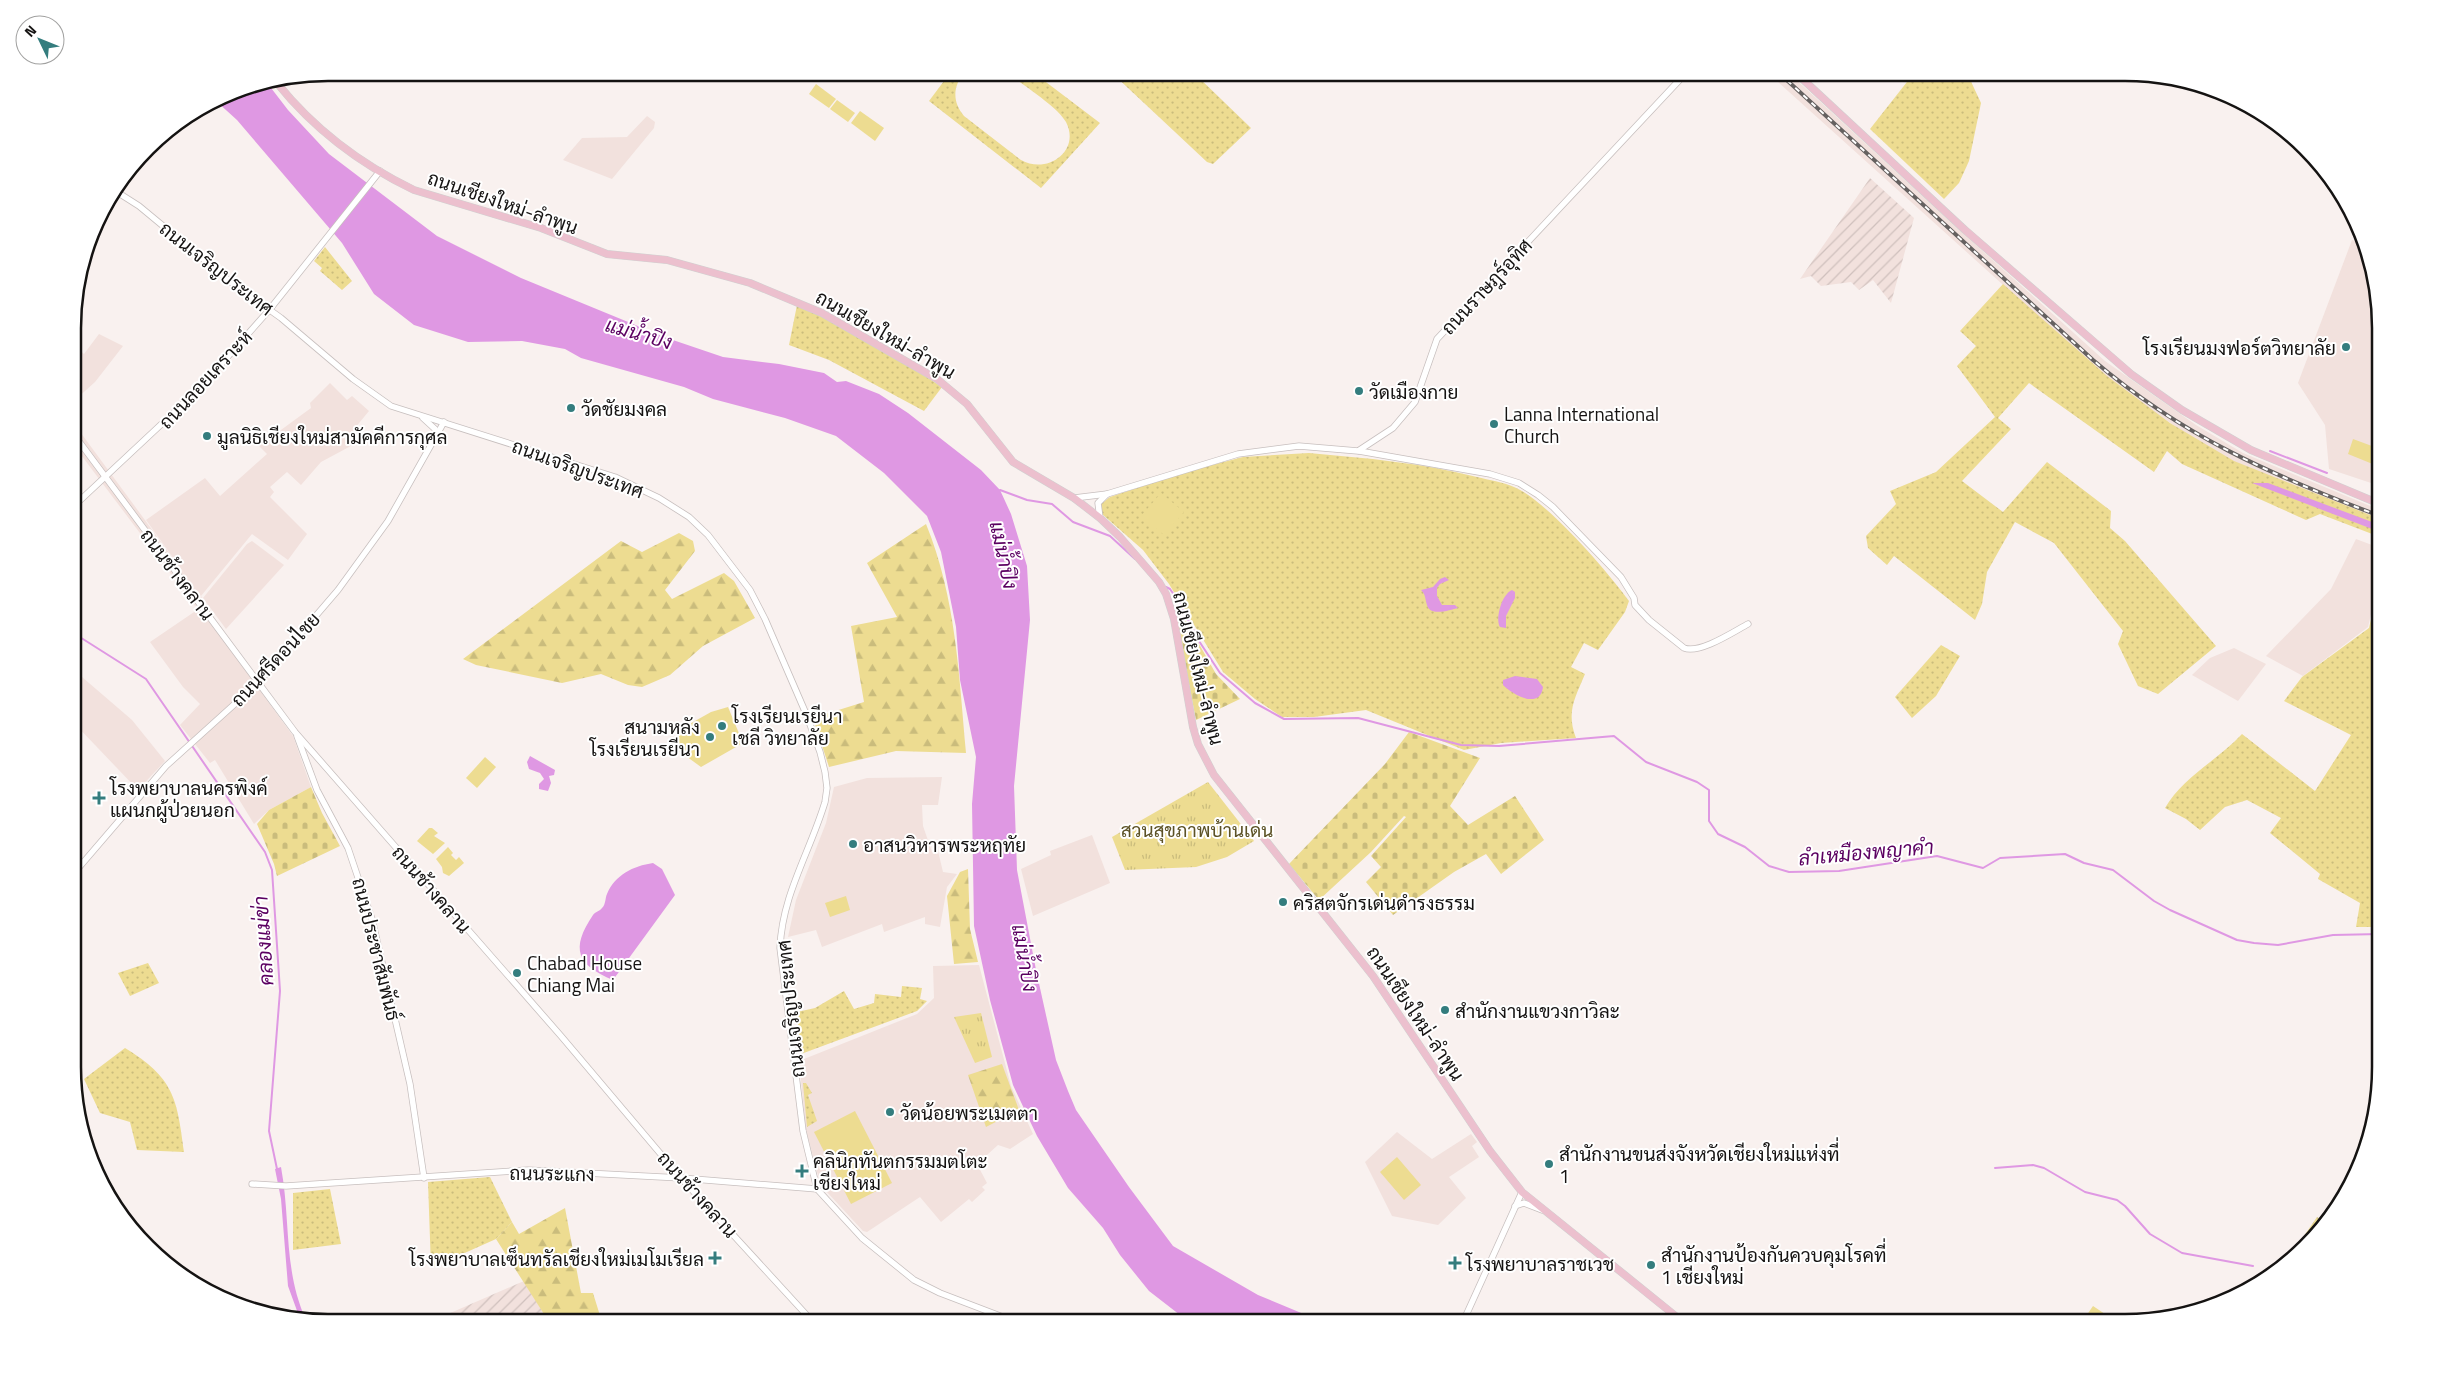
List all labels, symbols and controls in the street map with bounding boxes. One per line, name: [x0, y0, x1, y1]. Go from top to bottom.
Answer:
north arrow: [15, 15, 65, 65]
text: N: [19, 20, 41, 42]
street label: ถนนเชียงใหม่-ลำพูน: [424, 163, 582, 241]
street label: ถนนเจริญประเทศ: [154, 214, 280, 322]
street label: ถนนราษฎร์อุทิศ: [1434, 231, 1538, 341]
street label: ถนนเชียงใหม่-ลำพูน: [811, 282, 961, 386]
water label: แม่น้ำปิง: [602, 307, 677, 357]
street label: ถนนลอยเคราะห์: [151, 323, 259, 435]
place label: โรงเรียนมงฟอร์ตวิทยาลัย: [2142, 333, 2336, 362]
marker: โรงเรียนมงฟอร์ตวิทยาลัย: [2340, 341, 2352, 353]
place label: วัดเมืองกาย: [1369, 377, 1458, 406]
marker: วัดเมืองกาย: [1353, 385, 1365, 397]
place label: วัดชัยมงคล: [581, 394, 667, 423]
place label: Lanna International Church: [1504, 399, 1659, 450]
marker: วัดชัยมงคล: [565, 402, 577, 414]
marker: Lanna International Church: [1488, 418, 1500, 430]
place label: มูลนิธิเชียงใหม่สามัคคีการกุศล: [217, 422, 448, 451]
marker: มูลนิธิเชียงใหม่สามัคคีการกุศล: [201, 430, 213, 442]
street label: ถนนเจริญประเทศ: [508, 431, 648, 505]
water label: แม่น้ำปิง: [982, 518, 1028, 592]
street label: ถนนช้างคลาน: [134, 522, 222, 626]
street label: ถนนเชียงใหม่-ลำพูน: [1166, 588, 1232, 748]
street label: ถนนศรีดอนไชย: [223, 605, 327, 713]
place label: โรงเรียนเรยีนา เชลี วิทยาลัย: [731, 701, 842, 752]
place label: สนามหลัง โรงเรียนเรยีนา: [589, 712, 700, 763]
marker: โรงเรียนเรยีนา เชลี วิทยาลัย: [716, 720, 728, 732]
marker: สนามหลัง โรงเรียนเรยีนา: [704, 731, 716, 743]
place label: โรงพยาบาลนครพิงค์ แผนกผู้ป่วยนอก: [109, 773, 268, 824]
marker: โรงพยาบาลนครพิงค์ แผนกผู้ป่วยนอก: [92, 791, 106, 805]
park label: สวนสุขภาพบ้านเด่น: [1121, 815, 1273, 844]
place label: อาสนวิหารพระหฤทัย: [863, 830, 1026, 859]
water label: ลำเหมืองพญาคำ: [1797, 831, 1935, 873]
marker: อาสนวิหารพระหฤทัย: [847, 838, 859, 850]
street label: ถนนช้างคลาน: [385, 839, 479, 939]
street label: ถนนประชาสัมพันธ์: [345, 874, 409, 1024]
place label: คริสตจักรเด่นดำรงธรรม: [1293, 888, 1475, 917]
water label: คลองแม่ข่า: [244, 895, 282, 987]
marker: คริสตจักรเด่นดำรงธรรม: [1277, 896, 1289, 908]
water label: แม่น้ำปิง: [1004, 921, 1048, 994]
street label: ถนนเจริญประเทศ: [768, 939, 812, 1079]
street label: ถนนเชียงใหม่-ลำพูน: [1360, 940, 1472, 1086]
place label: Chabad House Chiang Mai: [527, 948, 642, 999]
marker: Chabad House Chiang Mai: [511, 967, 523, 979]
place label: สำนักงานแขวงกาวิละ: [1455, 996, 1620, 1025]
marker: สำนักงานแขวงกาวิละ: [1439, 1004, 1451, 1016]
place label: วัดน้อยพระเมตตา: [900, 1098, 1038, 1127]
marker: วัดน้อยพระเมตตา: [884, 1106, 896, 1118]
place label: สำนักงานขนส่งจังหวัดเชียงใหม่แห่งที่ 1: [1559, 1137, 1840, 1190]
street label: ถนนช้างคลาน: [651, 1144, 745, 1244]
place label: คลินิกทันตกรรมมตโตะ เชียงใหม่: [813, 1146, 988, 1197]
street label: ถนนระแกง: [509, 1158, 595, 1188]
marker: สำนักงานขนส่งจังหวัดเชียงใหม่แห่งที่ 1: [1543, 1158, 1555, 1170]
marker: คลินิกทันตกรรมมตโตะ เชียงใหม่: [795, 1164, 809, 1178]
place label: สำนักงานป้องกันควบคุมโรคที่ 1 เชียงใหม่: [1661, 1238, 1886, 1291]
place label: โรงพยาบาลเซ็นทรัลเชียงใหม่เมโมเรียล: [408, 1244, 704, 1273]
place label: โรงพยาบาลราชเวช: [1465, 1249, 1614, 1278]
marker: โรงพยาบาลเซ็นทรัลเชียงใหม่เมโมเรียล: [708, 1251, 722, 1265]
marker: โรงพยาบาลราชเวช: [1448, 1256, 1462, 1270]
marker: สำนักงานป้องกันควบคุมโรคที่ 1 เชียงใหม่: [1645, 1259, 1657, 1271]

